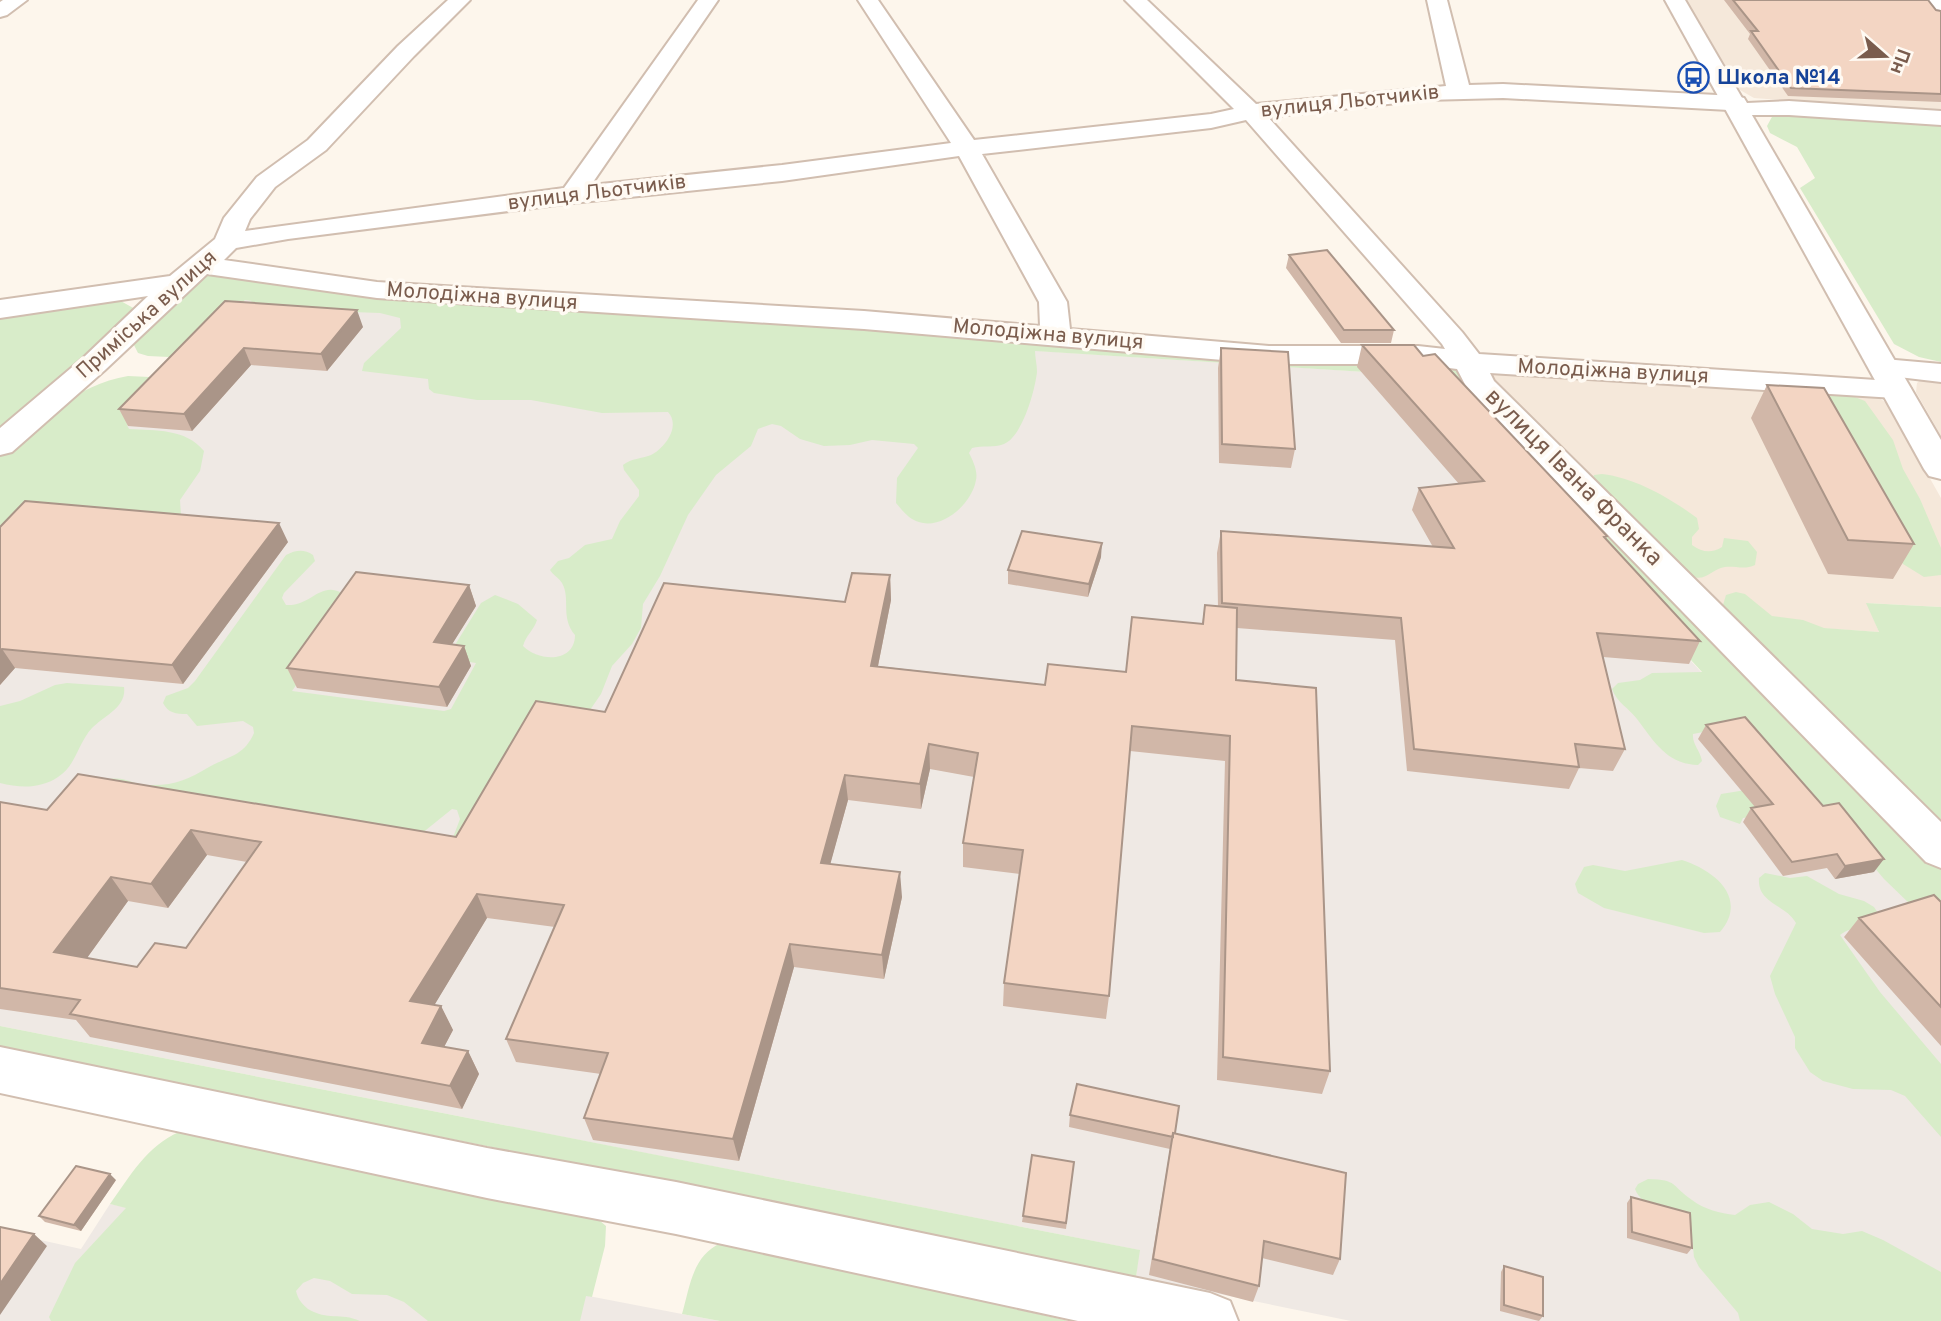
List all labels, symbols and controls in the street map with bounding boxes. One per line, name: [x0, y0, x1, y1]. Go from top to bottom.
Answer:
north arrow: [1850, 21, 1920, 91]
text: Пн: [1883, 45, 1915, 77]
bus stop icon: Школа №14: [1677, 61, 1711, 95]
place label: Школа №14: [1717, 65, 1841, 92]
street label: вулиця Льотчиків: [1259, 79, 1441, 125]
street label: вулиця Льотчиків: [506, 169, 688, 217]
street label: Приміська вулиця: [71, 245, 223, 385]
street label: Молодіжна вулиця: [386, 277, 578, 317]
street label: Молодіжна вулиця: [951, 313, 1145, 357]
street label: Молодіжна вулиця: [1517, 354, 1709, 390]
street label: вулиця Івана Франка: [1478, 383, 1668, 573]

